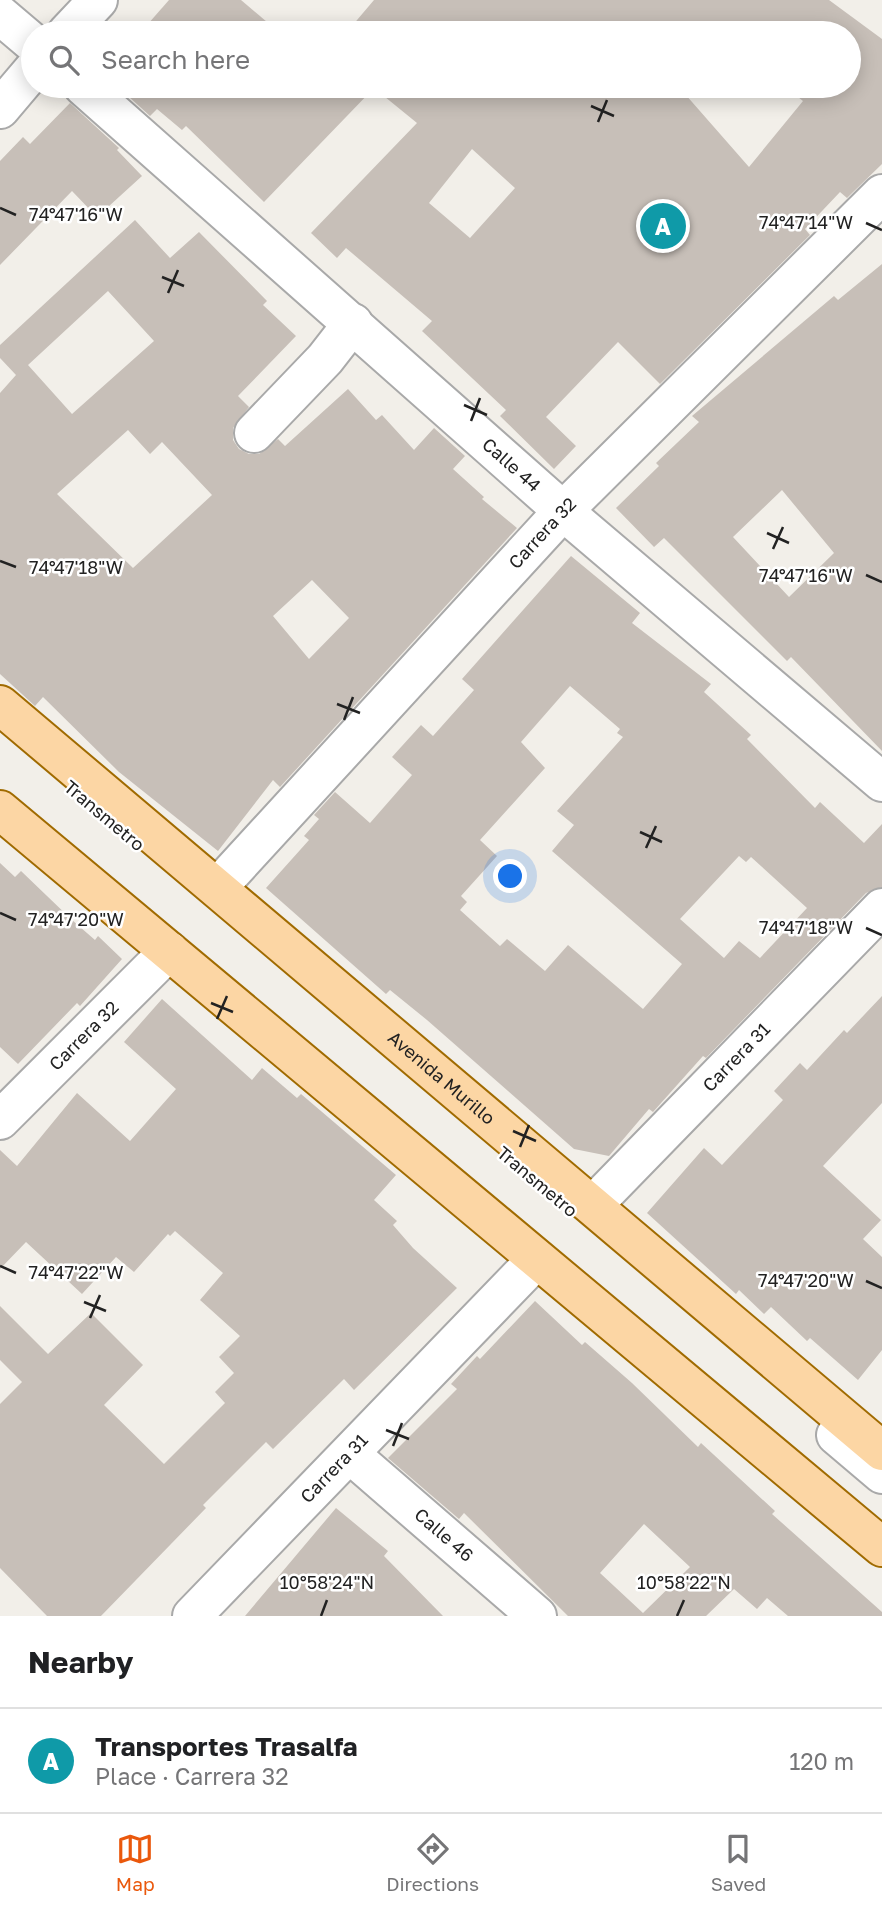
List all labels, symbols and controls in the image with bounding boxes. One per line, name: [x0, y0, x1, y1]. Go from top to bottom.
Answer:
search box: [21, 21, 861, 98]
icon: search: [45, 41, 83, 79]
text: Search here: [101, 44, 250, 75]
pin: A: [640, 200, 686, 252]
text: 74°47'16"W: [29, 203, 123, 225]
text: 74°47'14"W: [759, 211, 853, 233]
street label: Calle 44: [478, 433, 546, 496]
street label: Carrera 32: [504, 492, 580, 573]
text: 74°47'18"W: [29, 556, 123, 578]
text: 74°47'16"W: [759, 564, 853, 586]
street label: Transmetro: [60, 775, 149, 855]
your location: [493, 859, 527, 893]
text: 74°47'20"W: [28, 908, 124, 930]
text: 74°47'18"W: [759, 916, 853, 938]
street label: Carrera 32: [44, 996, 123, 1074]
street label: Carrera 31: [698, 1017, 775, 1096]
street label: Avenida Murillo: [384, 1026, 500, 1129]
street label: Transmetro: [493, 1141, 582, 1221]
text: 74°47'22"W: [28, 1261, 124, 1283]
text: 74°47'20"W: [758, 1269, 854, 1291]
street label: Carrera 31: [295, 1429, 372, 1507]
street label: Calle 46: [410, 1503, 478, 1566]
text: 10°58'24"N: [280, 1571, 374, 1593]
text: 10°58'22"N: [637, 1571, 731, 1593]
text: Nearby: [28, 1644, 133, 1680]
text: Transportes Trasalfa: [95, 1731, 358, 1762]
text: A: [43, 1747, 59, 1775]
text: 120 m: [789, 1747, 854, 1775]
text: Place · Carrera 32: [95, 1762, 289, 1790]
tab: Map: [116, 1830, 155, 1895]
tab: Directions: [386, 1830, 479, 1895]
tab: Saved: [711, 1830, 766, 1895]

